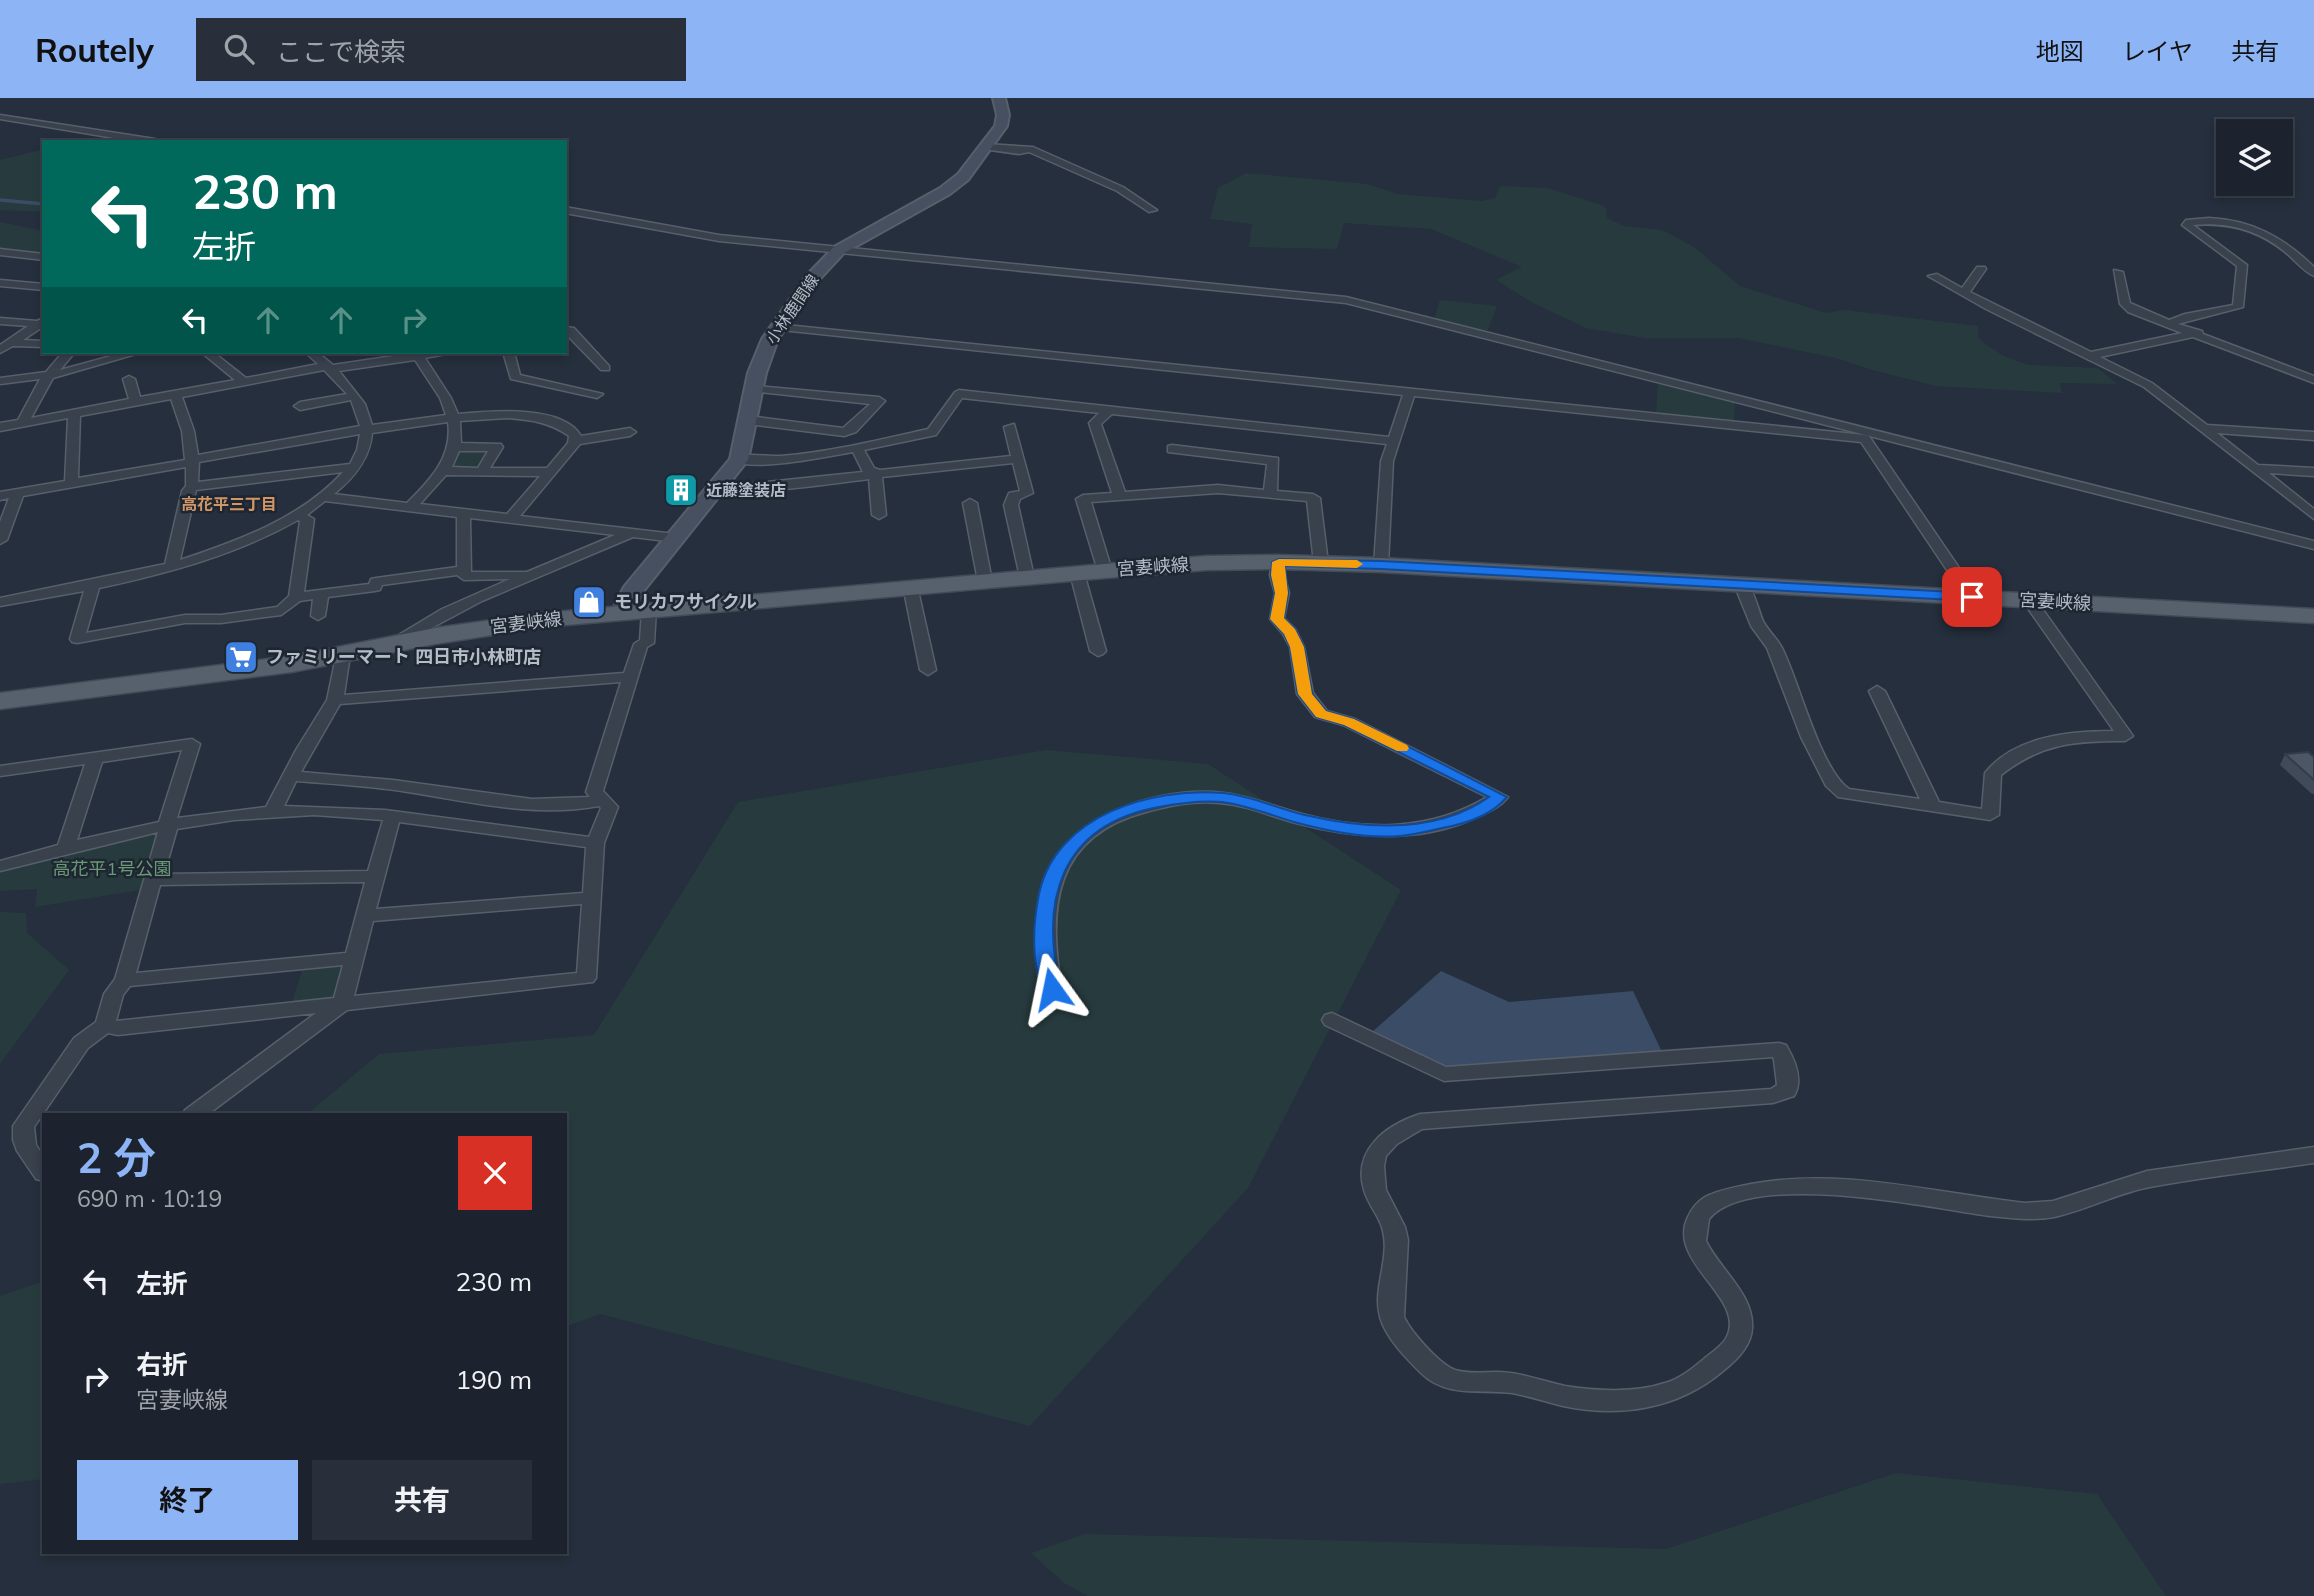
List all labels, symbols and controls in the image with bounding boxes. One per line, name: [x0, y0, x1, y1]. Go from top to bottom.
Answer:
search box: [196, 18, 686, 81]
text: Routely: [35, 29, 154, 70]
icon: search: [220, 30, 258, 68]
text: ここで検索: [276, 35, 406, 68]
text: 地図: [2036, 36, 2084, 66]
text: レイヤ: [2122, 36, 2193, 66]
text: 共有: [2231, 36, 2279, 66]
map controls: [2216, 119, 2293, 196]
button: layers: [2216, 119, 2293, 196]
text: 230 m: [192, 160, 338, 221]
icon: left: [77, 168, 168, 259]
text: 左折: [192, 226, 256, 266]
street label: 小林鹿間線: [761, 270, 823, 348]
icon: left: [176, 301, 214, 339]
icon: ahead: [249, 301, 287, 339]
icon: ahead: [322, 301, 360, 339]
icon: right: [395, 301, 433, 339]
building icon: 近藤塗装店: [662, 471, 700, 509]
place label: 近藤塗装店: [706, 480, 786, 500]
district label: 高花平三丁目: [181, 494, 277, 514]
street label: 宮妻峡線: [1116, 553, 1190, 580]
pin: [1942, 567, 2002, 627]
icon: arrive: [1953, 578, 1991, 616]
shop icon: モリカワサイクル: [570, 583, 608, 621]
street label: 宮妻峡線: [2018, 588, 2092, 615]
place label: モリカワサイクル: [614, 590, 757, 613]
street label: 宮妻峡線: [489, 607, 563, 638]
supermarket icon: ファミリーマート 四日市小林町店: [222, 638, 260, 676]
place label: ファミリーマート 四日市小林町店: [266, 645, 541, 668]
park label: 高花平1号公園: [53, 857, 171, 880]
position arrow: [1015, 952, 1089, 1026]
text: 2 分: [77, 1131, 156, 1184]
button: close: [458, 1136, 532, 1210]
text: 690 m · 10:19: [77, 1184, 222, 1213]
icon: left: [77, 1262, 115, 1300]
text: 230 m: [456, 1265, 532, 1298]
text: 左折: [136, 1267, 188, 1300]
text: 右折: [136, 1348, 188, 1381]
icon: right: [77, 1360, 115, 1398]
text: 190 m: [456, 1363, 532, 1396]
text: 宮妻峡線: [136, 1385, 228, 1414]
button: 終了: [77, 1460, 298, 1540]
button: 共有: [312, 1460, 532, 1540]

